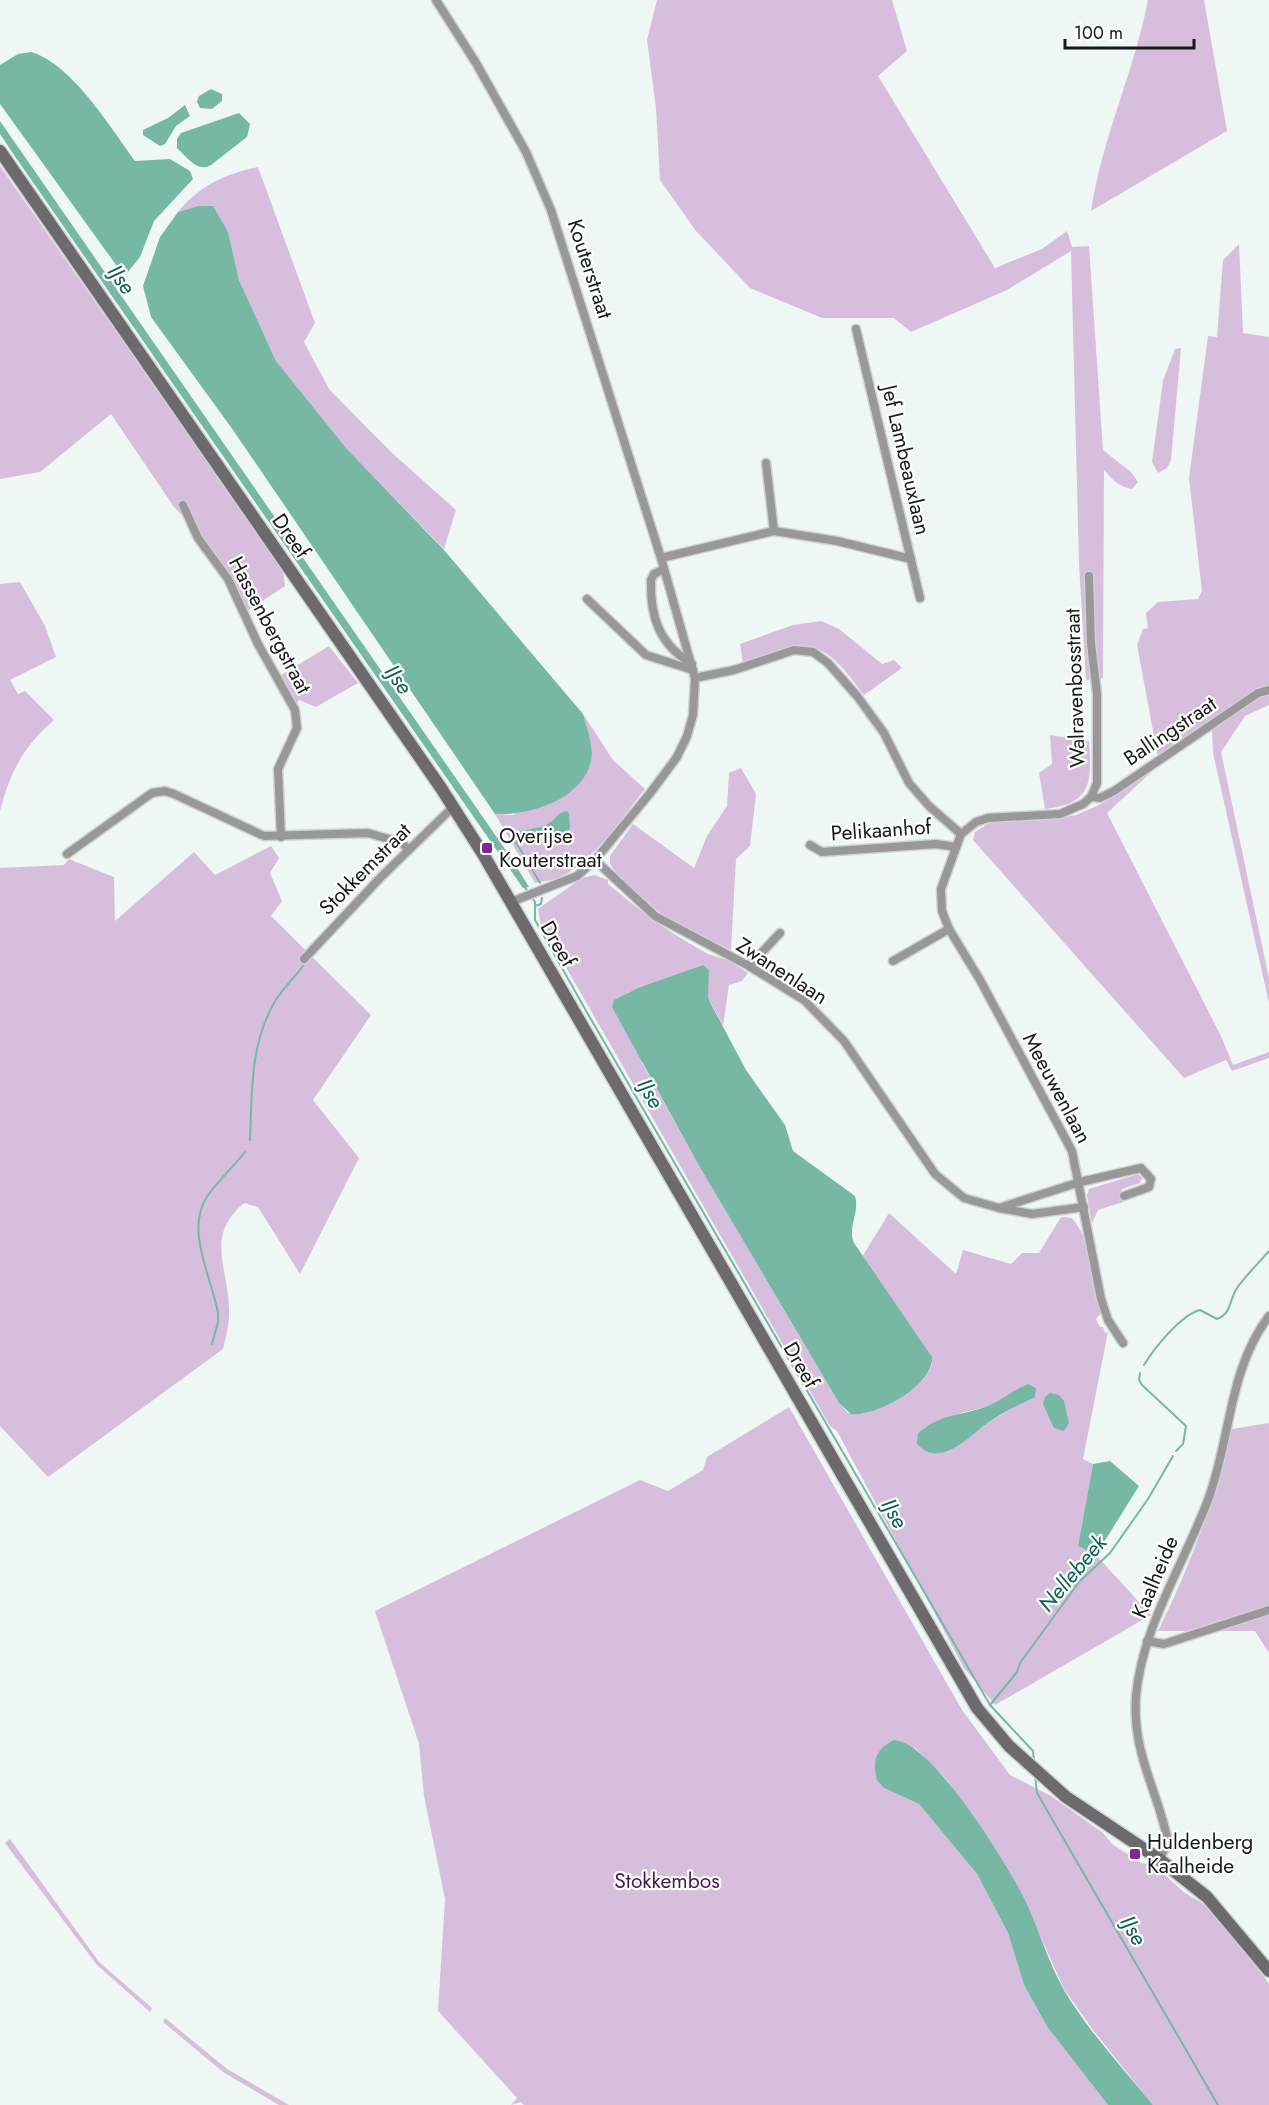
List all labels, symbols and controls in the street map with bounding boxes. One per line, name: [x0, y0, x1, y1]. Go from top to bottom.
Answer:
scale bar: [1065, 12, 1194, 50]
text: 100 m: [1074, 20, 1123, 46]
street label: Kouterstraat: [560, 216, 620, 322]
water label: IJse: [100, 258, 144, 300]
street label: Jef Lambeauxlaan: [874, 379, 938, 538]
street label: Dreef: [265, 507, 318, 565]
street label: Hassenbergstraat: [221, 551, 319, 699]
street label: Walravenbosstraat: [1057, 608, 1093, 768]
water label: IJse: [377, 658, 421, 700]
street label: Ballingstraat: [1118, 689, 1222, 773]
street label: Pelikaanhof: [830, 811, 933, 848]
street label: Stokkemstraat: [312, 816, 418, 922]
place label: Overijse Kouterstraat: [499, 821, 602, 875]
marker: Overijse Kouterstraat: [480, 841, 494, 855]
street label: Dreef: [533, 915, 584, 973]
street label: Zwanenlaan: [730, 930, 834, 1012]
street label: Meeuwenlaan: [1015, 1027, 1099, 1149]
water label: IJse: [630, 1072, 672, 1114]
street label: Dreef: [776, 1336, 827, 1394]
water label: IJse: [874, 1492, 916, 1534]
water label: Nellebeek: [1030, 1526, 1115, 1618]
street label: Kaalheide: [1124, 1531, 1186, 1623]
place label: Huldenberg Kaalheide: [1147, 1827, 1253, 1881]
marker: Huldenberg Kaalheide: [1128, 1847, 1142, 1861]
park label: Stokkembos: [614, 1866, 720, 1896]
water label: IJse: [1113, 1909, 1155, 1951]

